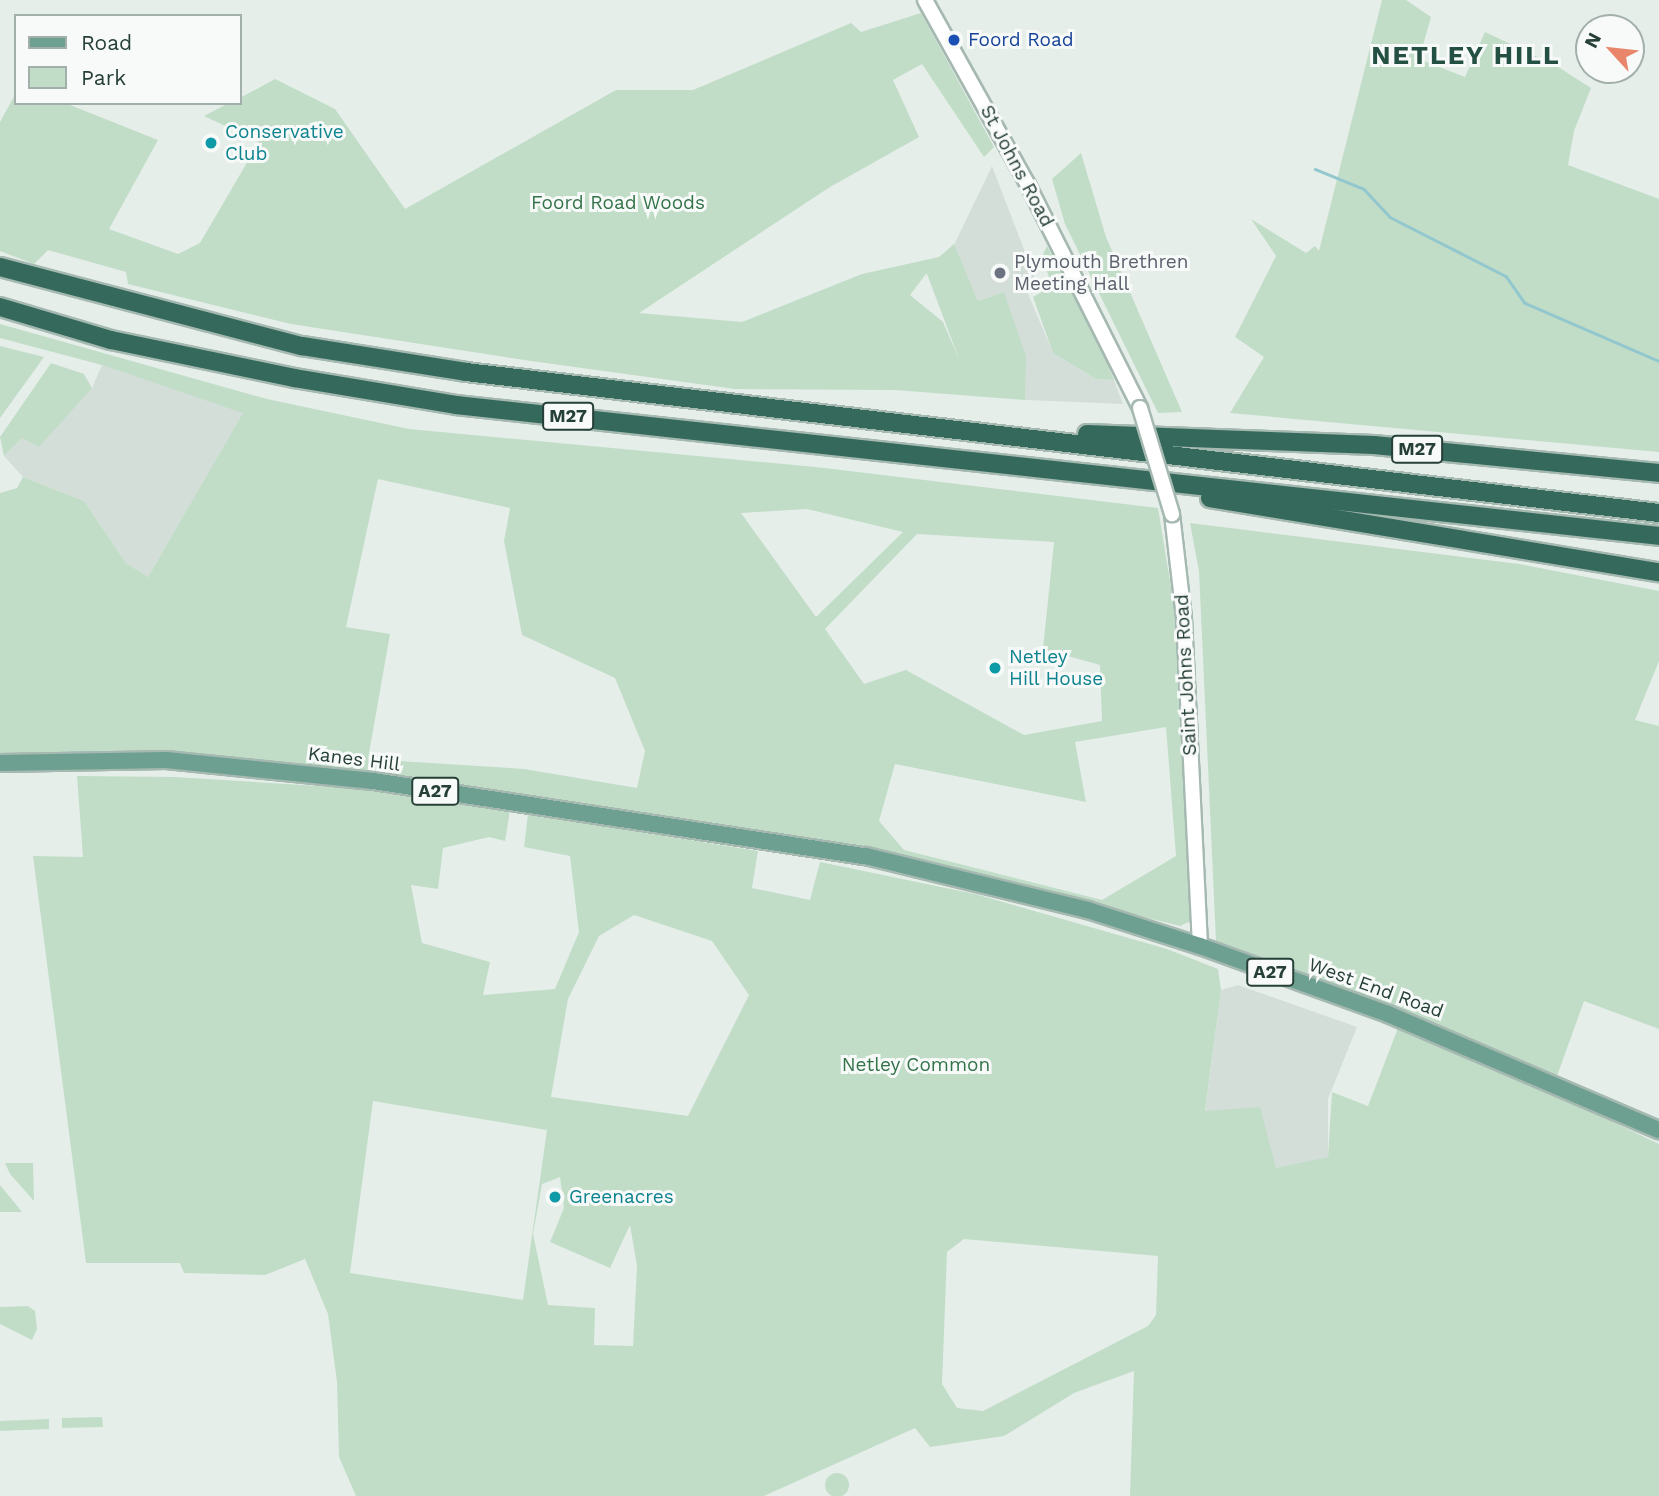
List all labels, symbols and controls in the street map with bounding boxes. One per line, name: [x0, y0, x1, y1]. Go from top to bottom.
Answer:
legend: [14, 14, 242, 105]
north arrow: [1575, 14, 1645, 84]
place label: Foord Road: [968, 29, 1074, 51]
text: N: [1579, 29, 1606, 52]
text: Road: [81, 30, 132, 55]
marker: Foord Road: [946, 32, 962, 48]
district label: NETLEY HILL: [1372, 40, 1560, 72]
text: Park: [81, 65, 126, 90]
street label: St Johns Road: [975, 101, 1059, 231]
place label: Conservative Club: [225, 121, 344, 165]
marker: Conservative Club: [203, 135, 219, 151]
park label: Foord Road Woods: [531, 192, 705, 214]
place label: Plymouth Brethren Meeting Hall: [1014, 251, 1189, 295]
marker: Plymouth Brethren Meeting Hall: [992, 265, 1008, 281]
road number: M27: [542, 402, 594, 430]
road number: M27: [1391, 434, 1443, 463]
street label: Saint Johns Road: [1170, 593, 1202, 757]
place label: Netley Hill House: [1009, 646, 1104, 690]
marker: Netley Hill House: [987, 660, 1003, 676]
street label: Kanes Hill: [307, 742, 401, 776]
road number: A27: [410, 776, 460, 806]
street label: West End Road: [1306, 953, 1446, 1023]
road number: A27: [1246, 958, 1294, 987]
park label: Netley Common: [842, 1054, 990, 1076]
place label: Greenacres: [569, 1186, 674, 1208]
marker: Greenacres: [547, 1189, 563, 1205]

